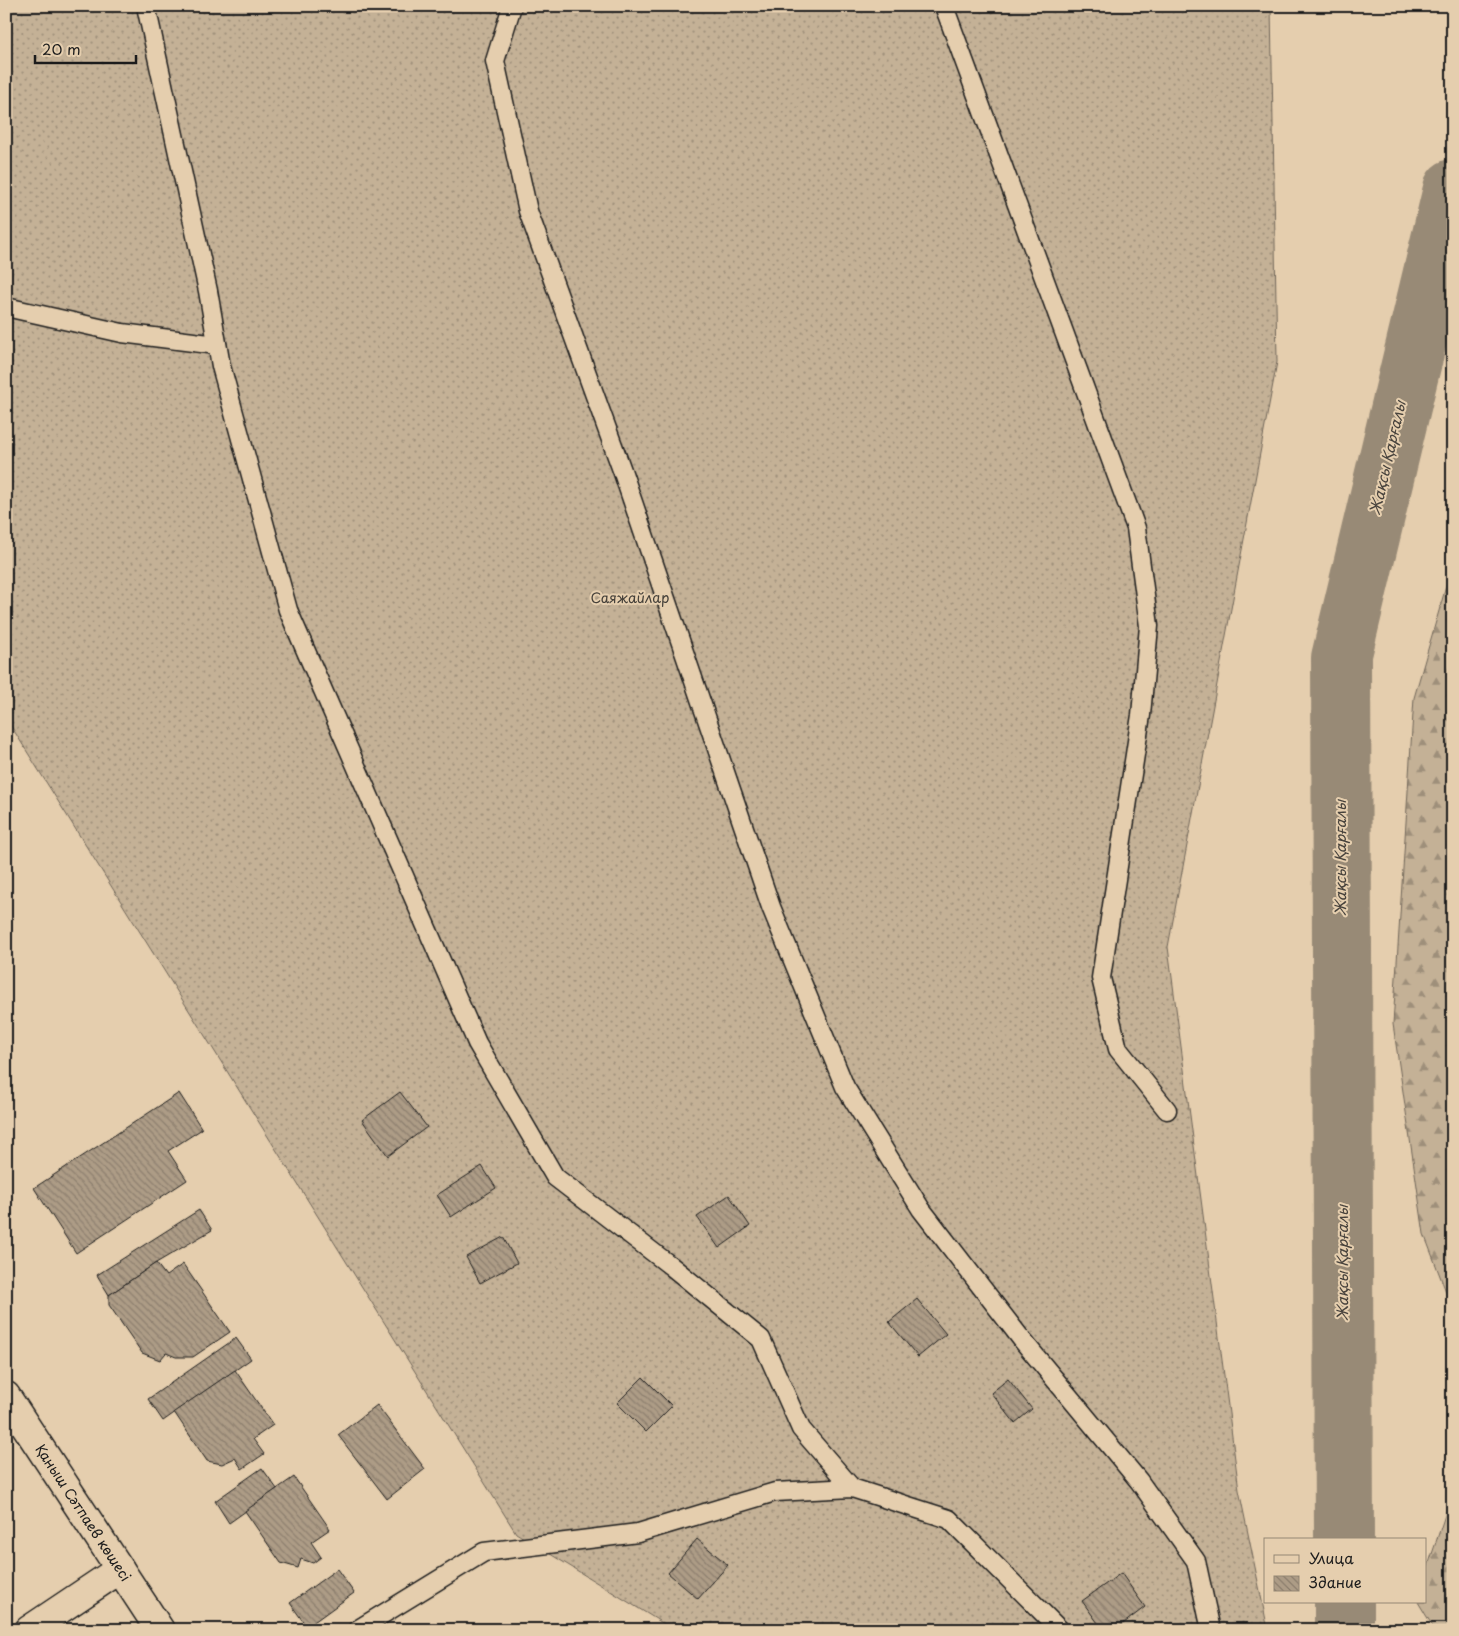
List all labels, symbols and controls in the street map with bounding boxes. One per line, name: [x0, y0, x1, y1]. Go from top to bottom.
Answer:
scale bar: [35, 32, 136, 64]
text: 20 m: [42, 37, 81, 60]
water label: Жақсы Қарғалы: [1362, 398, 1411, 517]
park label: Саяжайлар: [591, 587, 669, 608]
water label: Жақсы Қарғалы: [1328, 799, 1351, 916]
water label: Жақсы Қарғалы: [1330, 1204, 1353, 1321]
street label: Қаныш Сәтпаев көшесі: [30, 1440, 136, 1585]
legend: [1264, 1538, 1426, 1604]
text: Улица: [1309, 1546, 1354, 1569]
text: Здание: [1309, 1570, 1362, 1593]

